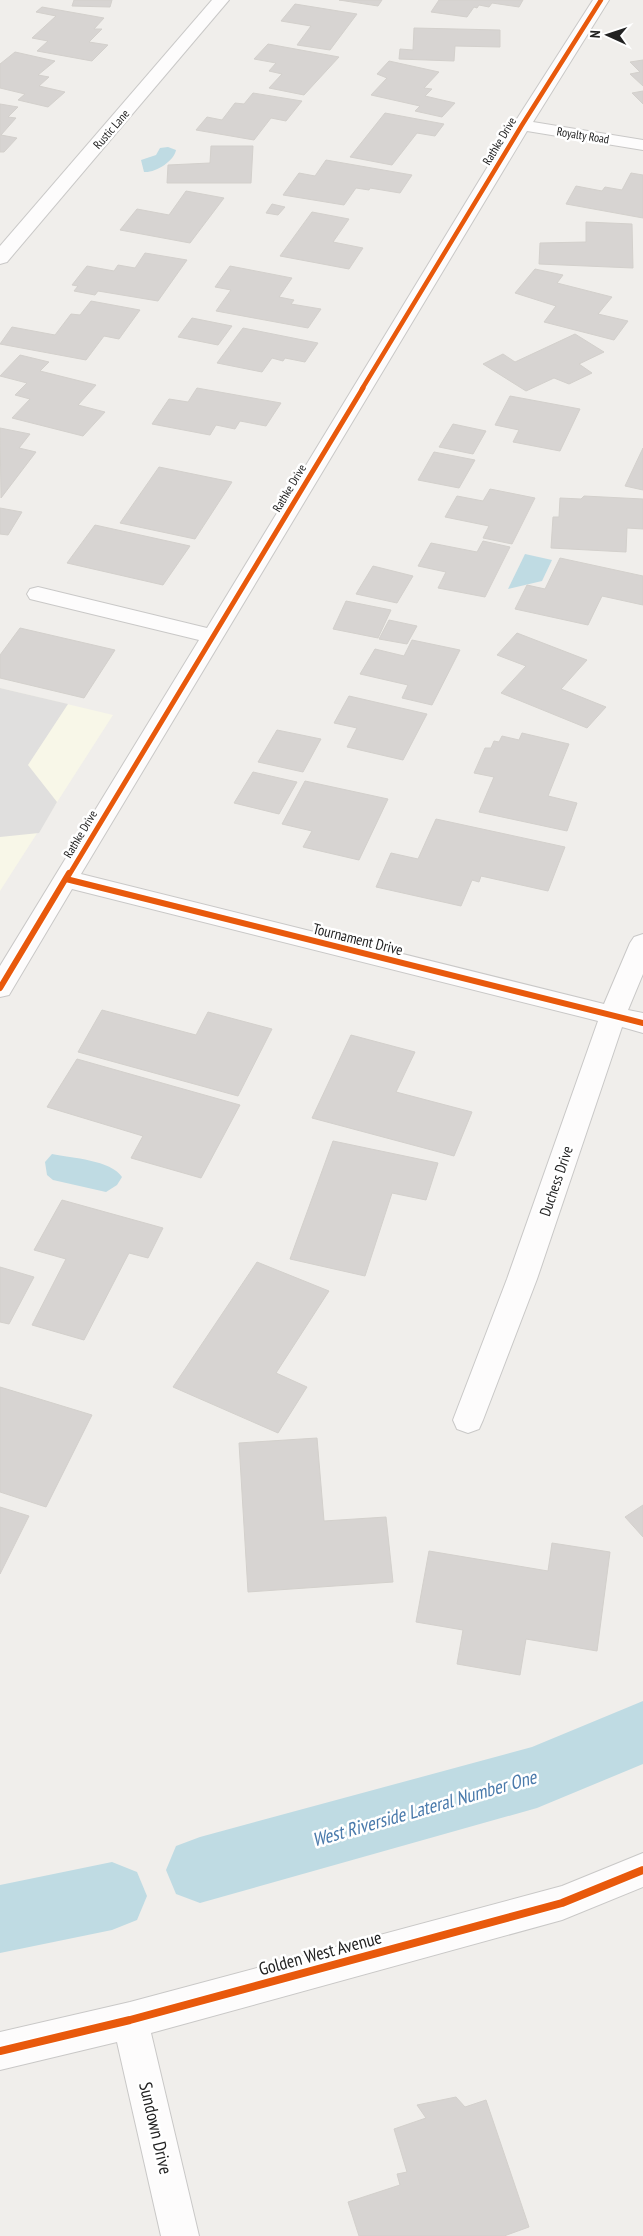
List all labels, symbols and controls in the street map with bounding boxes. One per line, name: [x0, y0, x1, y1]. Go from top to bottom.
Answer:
north arrow: [583, 10, 633, 60]
text: N: [586, 30, 604, 39]
street label: Rustic Lane: [90, 106, 132, 152]
street label: Rathke Drive: [479, 114, 519, 168]
street label: Royalty Road: [556, 123, 610, 147]
street label: Rathke Drive: [269, 461, 309, 515]
street label: Rathke Drive: [60, 807, 100, 861]
street label: Tournament Drive: [311, 919, 405, 959]
street label: Duchess Drive: [535, 1143, 577, 1219]
water label: West Riverside Lateral Number One: [309, 1764, 540, 1852]
street label: Golden West Avenue: [256, 1926, 384, 1980]
street label: Sundown Drive: [134, 2080, 178, 2176]

